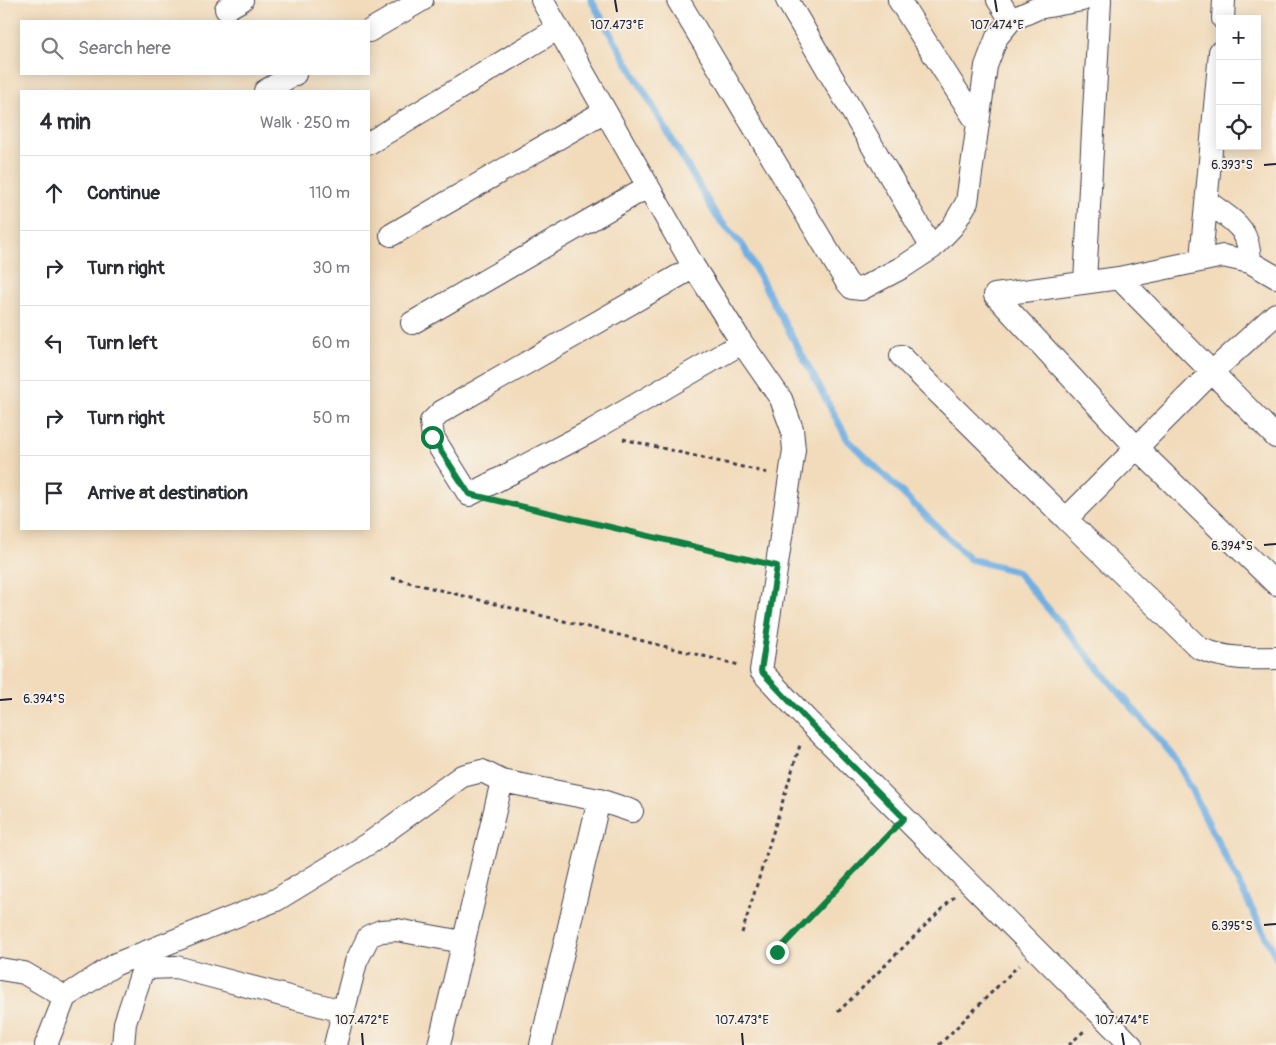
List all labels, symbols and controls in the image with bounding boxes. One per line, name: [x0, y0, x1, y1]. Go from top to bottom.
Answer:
map controls: [1216, 15, 1261, 150]
button: +: [1216, 15, 1261, 60]
text: 107.473°E: [590, 18, 644, 33]
text: 107.474°E: [970, 18, 1024, 33]
search box: [20, 20, 370, 75]
icon: search: [38, 34, 66, 62]
text: Search here: [78, 36, 171, 60]
button: −: [1216, 60, 1261, 105]
button: locate: [1216, 105, 1261, 150]
text: 4 min: [40, 109, 91, 136]
text: Walk · 250 m: [260, 113, 350, 133]
text: 6.393°S: [1211, 158, 1253, 173]
icon: ahead: [40, 179, 68, 207]
text: Continue: [87, 181, 160, 205]
text: 110 m: [309, 183, 350, 203]
icon: right: [40, 254, 68, 282]
text: Turn right: [87, 256, 165, 280]
text: 30 m: [312, 258, 350, 278]
icon: left: [40, 329, 68, 357]
text: Turn left: [87, 331, 157, 355]
text: 60 m: [312, 333, 350, 353]
icon: right: [40, 404, 68, 432]
text: Turn right: [87, 406, 165, 430]
text: 50 m: [313, 408, 350, 428]
route start: [421, 426, 444, 449]
icon: arrive: [40, 479, 68, 507]
text: Arrive at destination: [87, 481, 248, 505]
text: 6.394°S: [1211, 539, 1253, 554]
text: 6.394°S: [23, 692, 65, 707]
text: 6.395°S: [1211, 919, 1253, 934]
route end: [766, 941, 789, 964]
text: 107.472°E: [335, 1013, 389, 1028]
text: 107.473°E: [715, 1013, 769, 1028]
text: 107.474°E: [1095, 1013, 1149, 1028]

